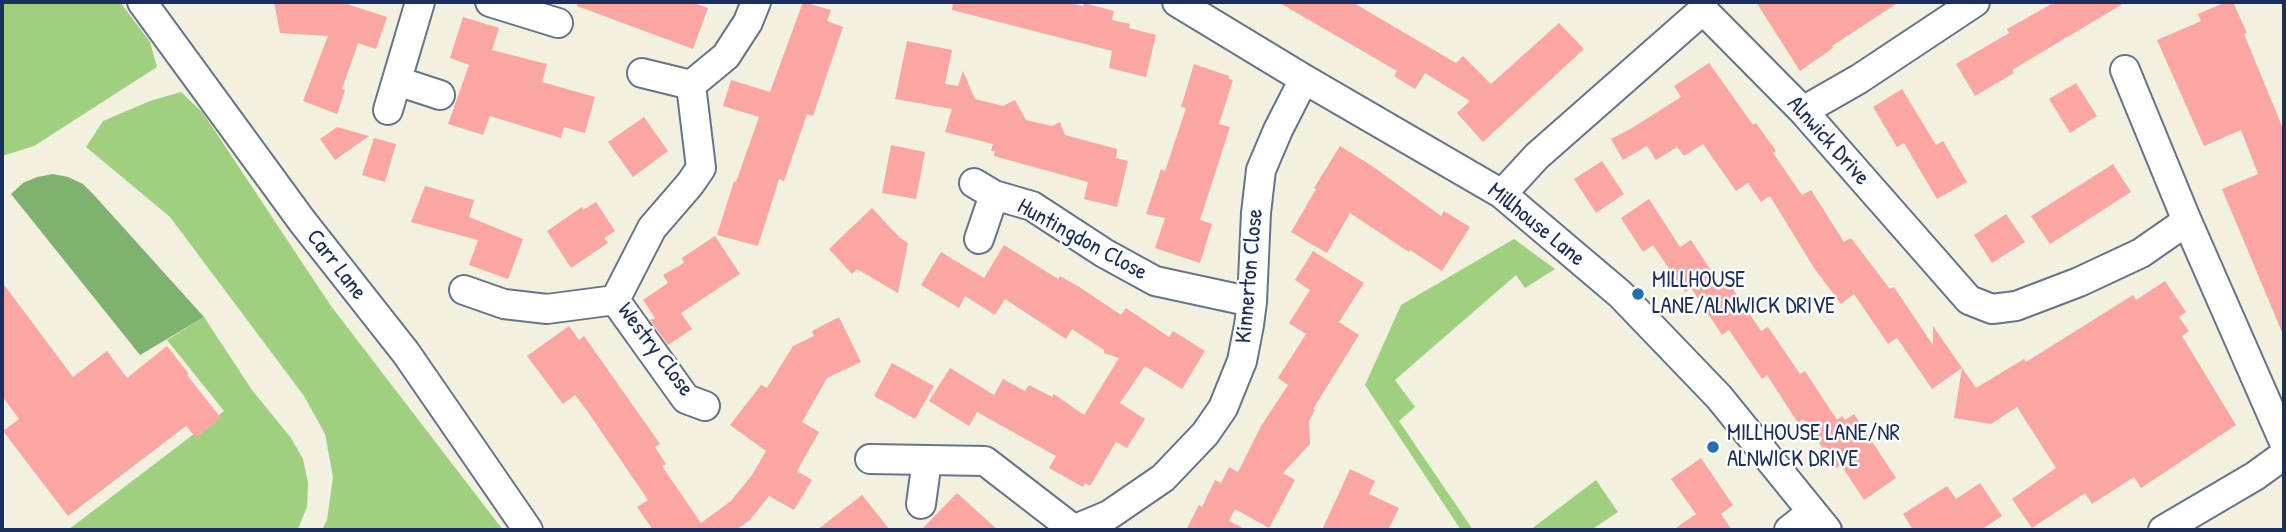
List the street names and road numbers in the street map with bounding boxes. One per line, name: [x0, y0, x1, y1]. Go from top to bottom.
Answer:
street label: Alnwick Drive: [1781, 91, 1875, 191]
street label: Millhouse Lane: [1482, 177, 1590, 273]
street label: Huntingdon Close: [1012, 193, 1152, 287]
street label: Kinnerton Close: [1230, 208, 1270, 344]
street label: Carr Lane: [300, 224, 372, 306]
street label: Westry Close: [611, 298, 699, 402]

